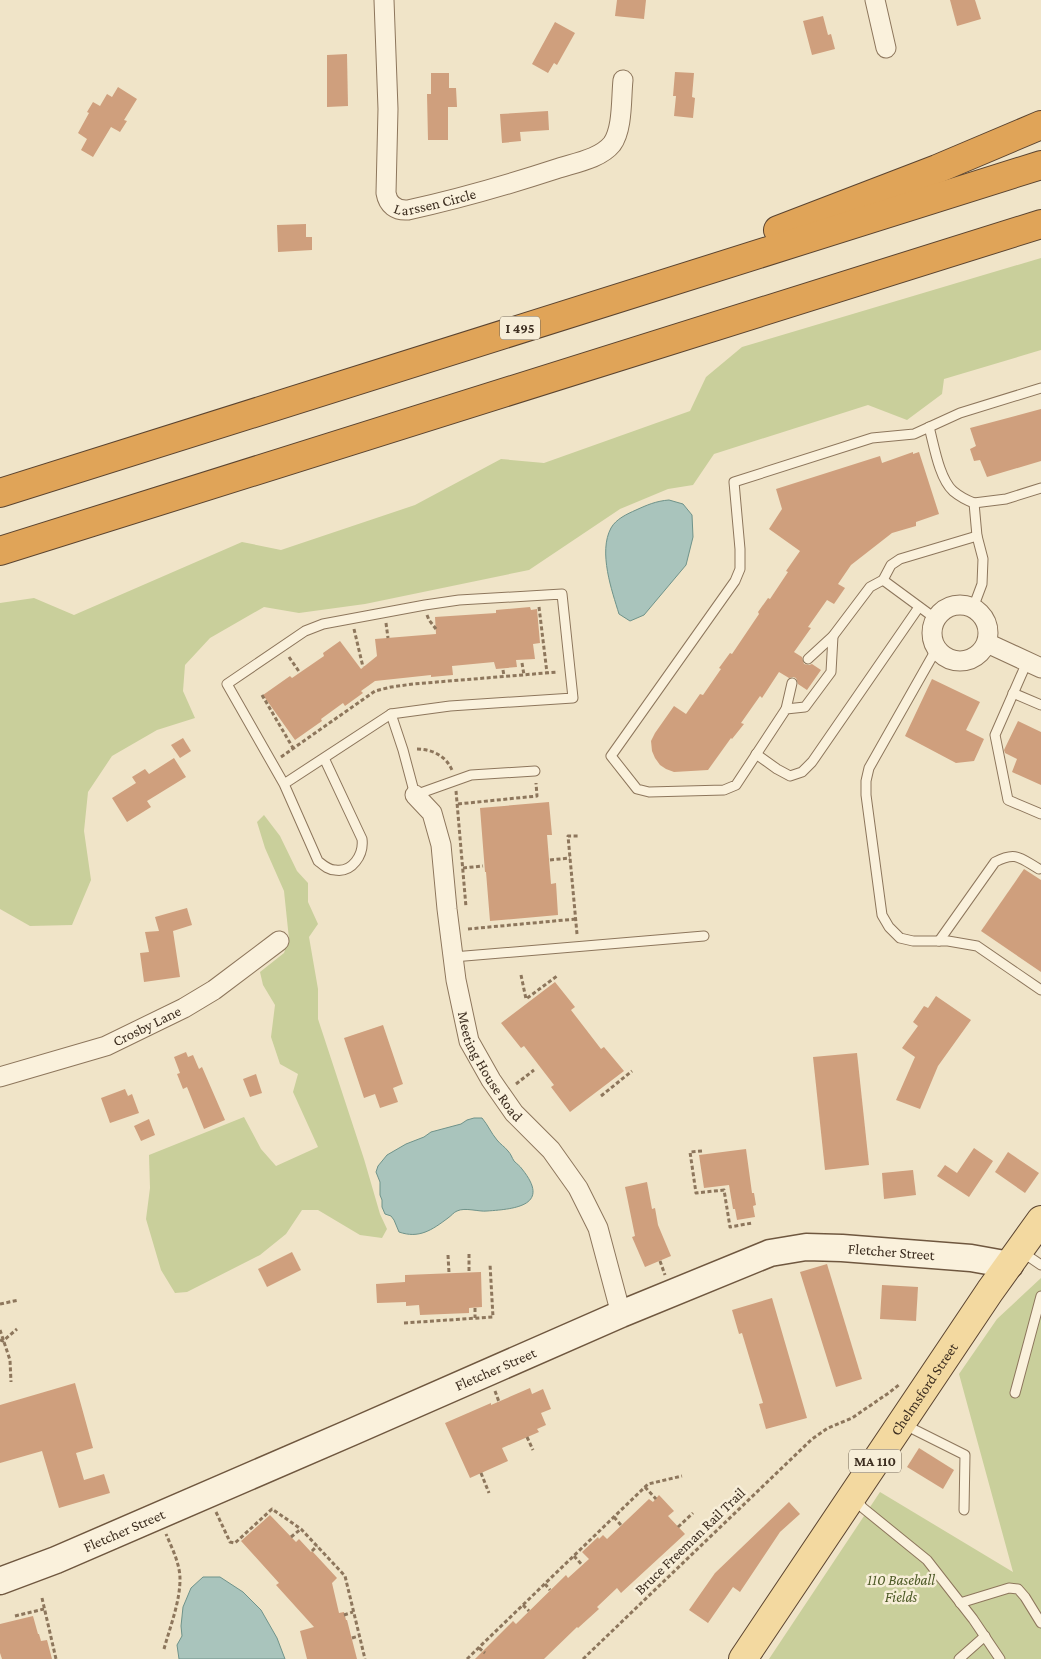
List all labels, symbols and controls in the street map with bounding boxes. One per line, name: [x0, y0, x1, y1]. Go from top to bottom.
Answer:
street label: Larssen Circle: [392, 185, 478, 218]
road number: I 495: [500, 316, 540, 339]
street label: Crosby Lane: [110, 1003, 184, 1049]
street label: Meeting House Road: [455, 1010, 526, 1125]
street label: Fletcher Street: [847, 1240, 936, 1263]
street label: Chelmsford Street: [887, 1339, 961, 1439]
street label: Fletcher Street: [452, 1344, 539, 1394]
road number: MA 110: [849, 1450, 901, 1472]
street label: Bruce Freeman Rail Trail: [632, 1484, 748, 1598]
street label: Fletcher Street: [81, 1506, 168, 1555]
park label: 110 Baseball Fields: [867, 1572, 935, 1605]

